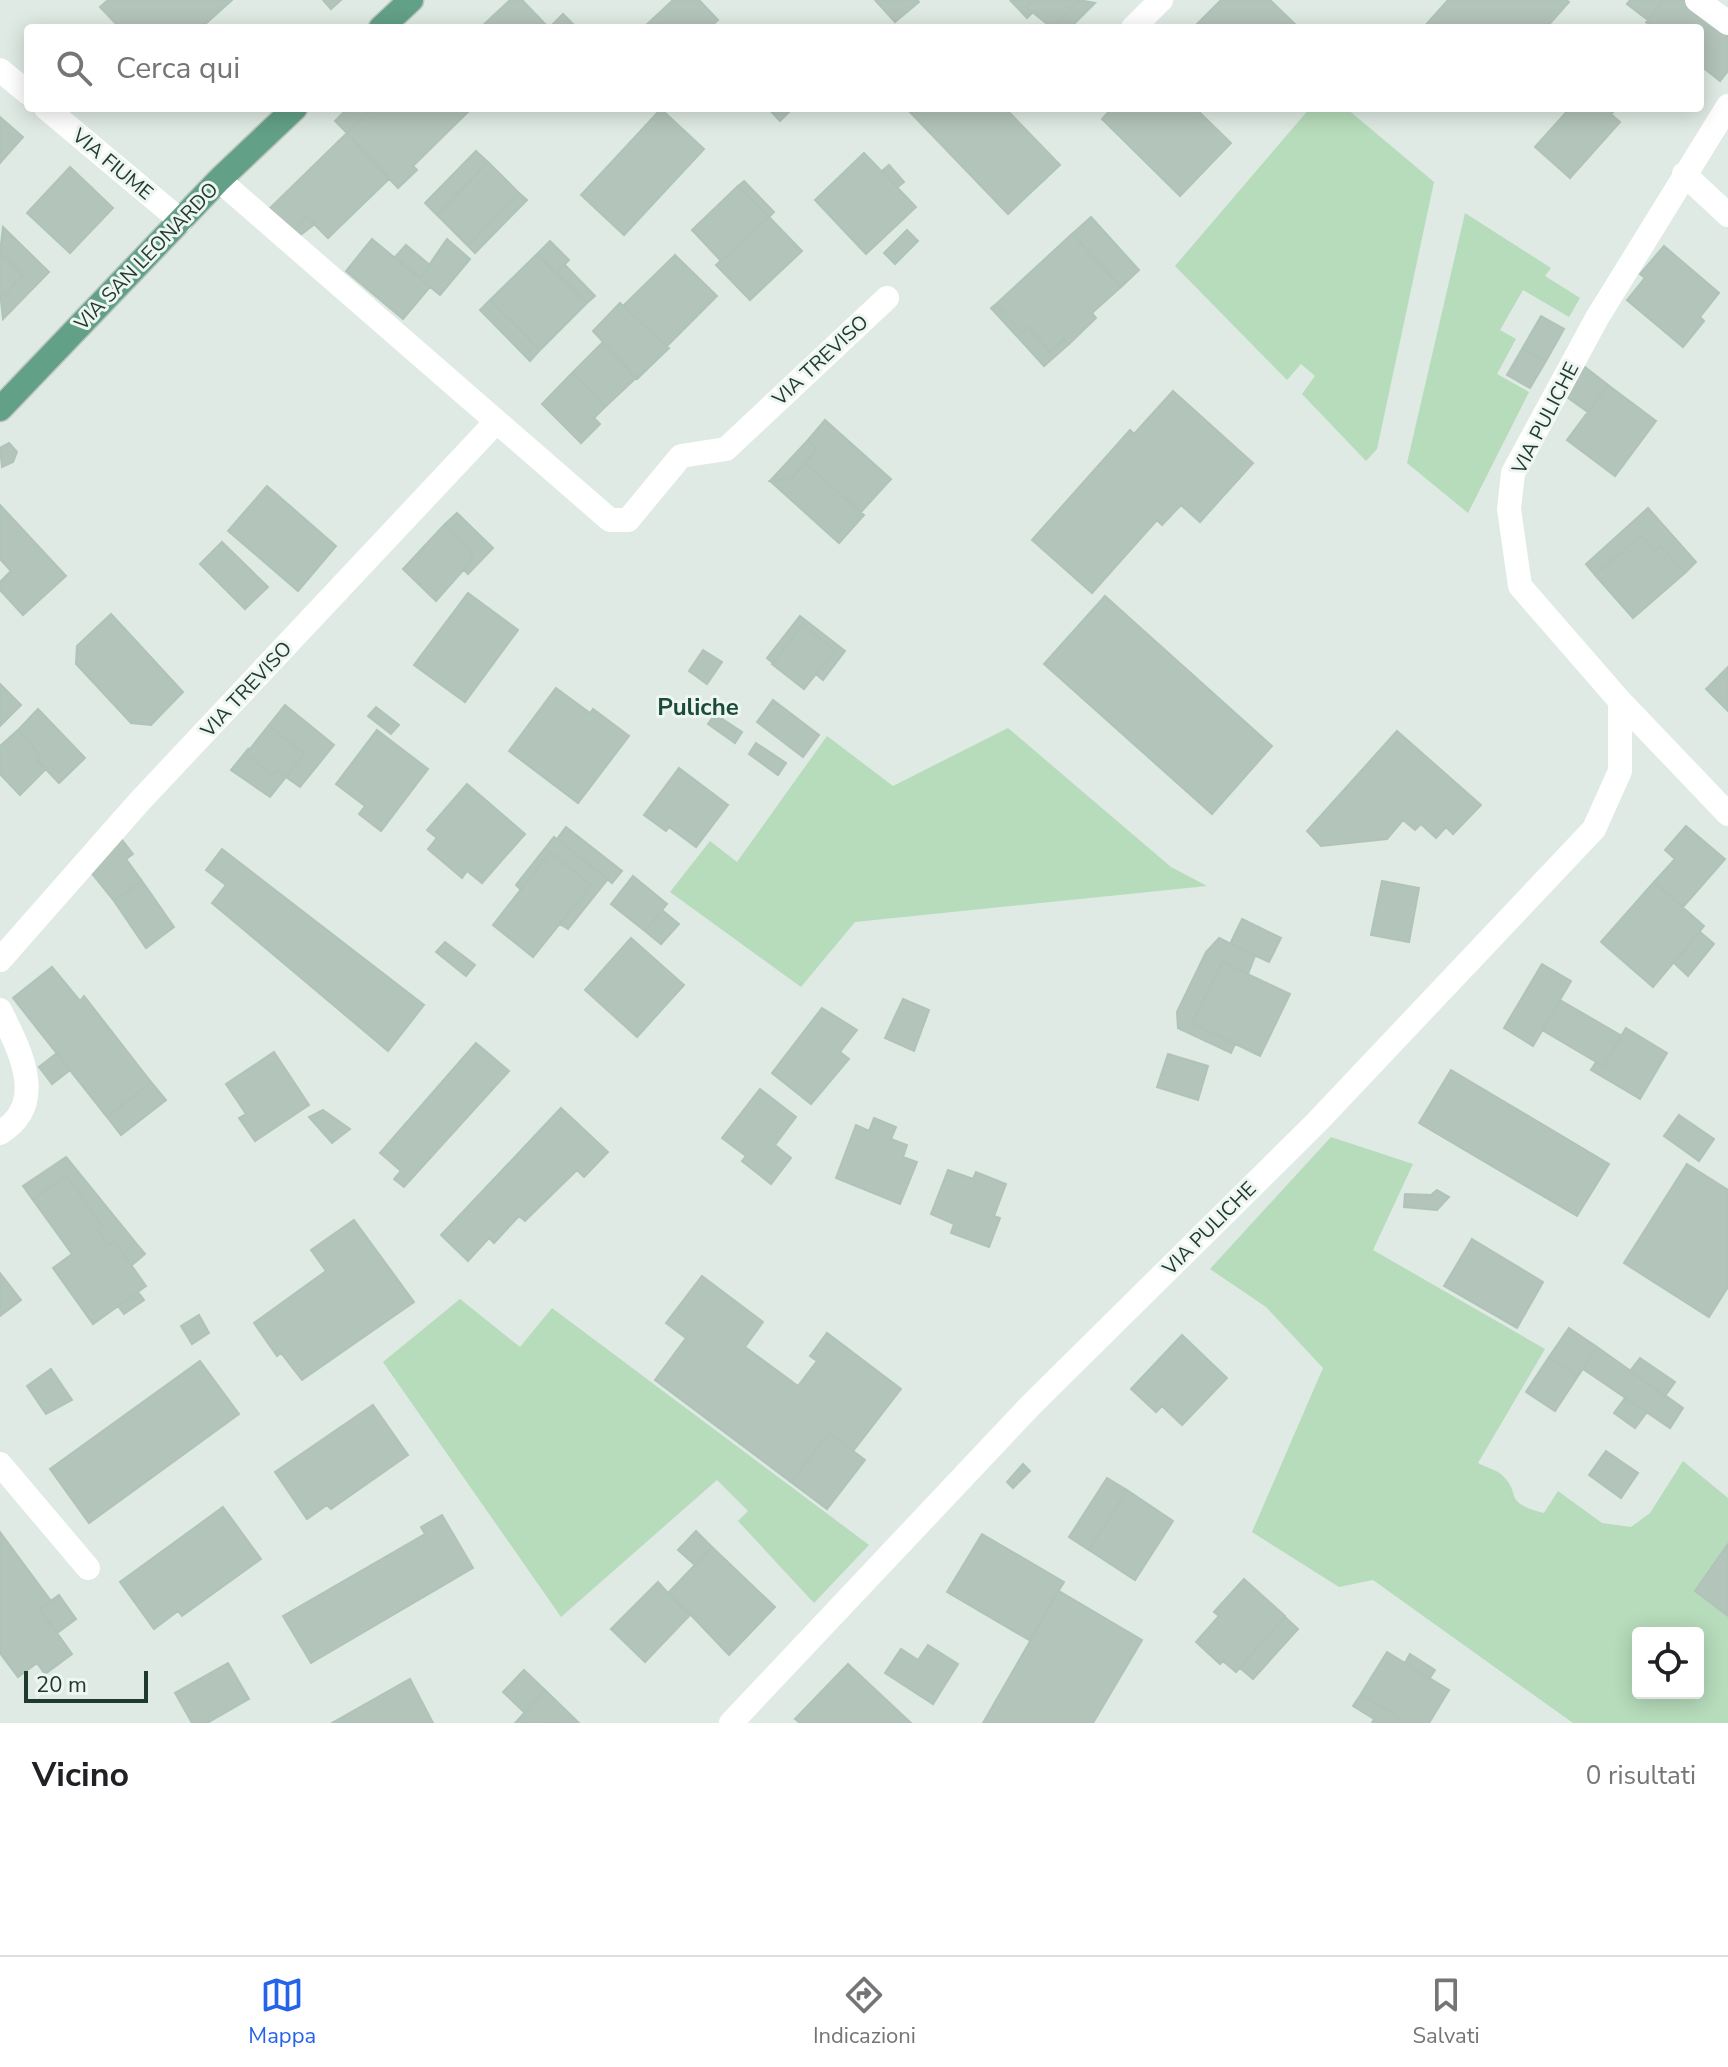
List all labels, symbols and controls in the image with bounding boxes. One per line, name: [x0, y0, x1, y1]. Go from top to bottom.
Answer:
search box: [24, 24, 1704, 112]
icon: search: [52, 46, 96, 90]
text: Cerca qui: [116, 48, 240, 89]
street label: VIA FIUME: [66, 122, 159, 206]
street label: VIA SAN LEONARDO: [68, 176, 224, 337]
street label: VIA TREVISO: [766, 309, 874, 413]
street label: VIA PULICHE: [1505, 358, 1585, 480]
street label: VIA TREVISO: [194, 635, 298, 744]
district label: Puliche: [657, 691, 739, 723]
street label: VIA PULICHE: [1156, 1176, 1262, 1282]
map controls: [1632, 1627, 1704, 1699]
button: locate: [1632, 1627, 1704, 1699]
scale bar: [24, 1667, 148, 1703]
text: 20 m: [36, 1670, 87, 1700]
text: Vicino: [32, 1752, 129, 1798]
text: 0 risultati: [1586, 1758, 1696, 1793]
tab: Mappa: [248, 1973, 316, 2051]
tab: Indicazioni: [813, 1973, 916, 2051]
tab: Salvati: [1413, 1973, 1480, 2051]

